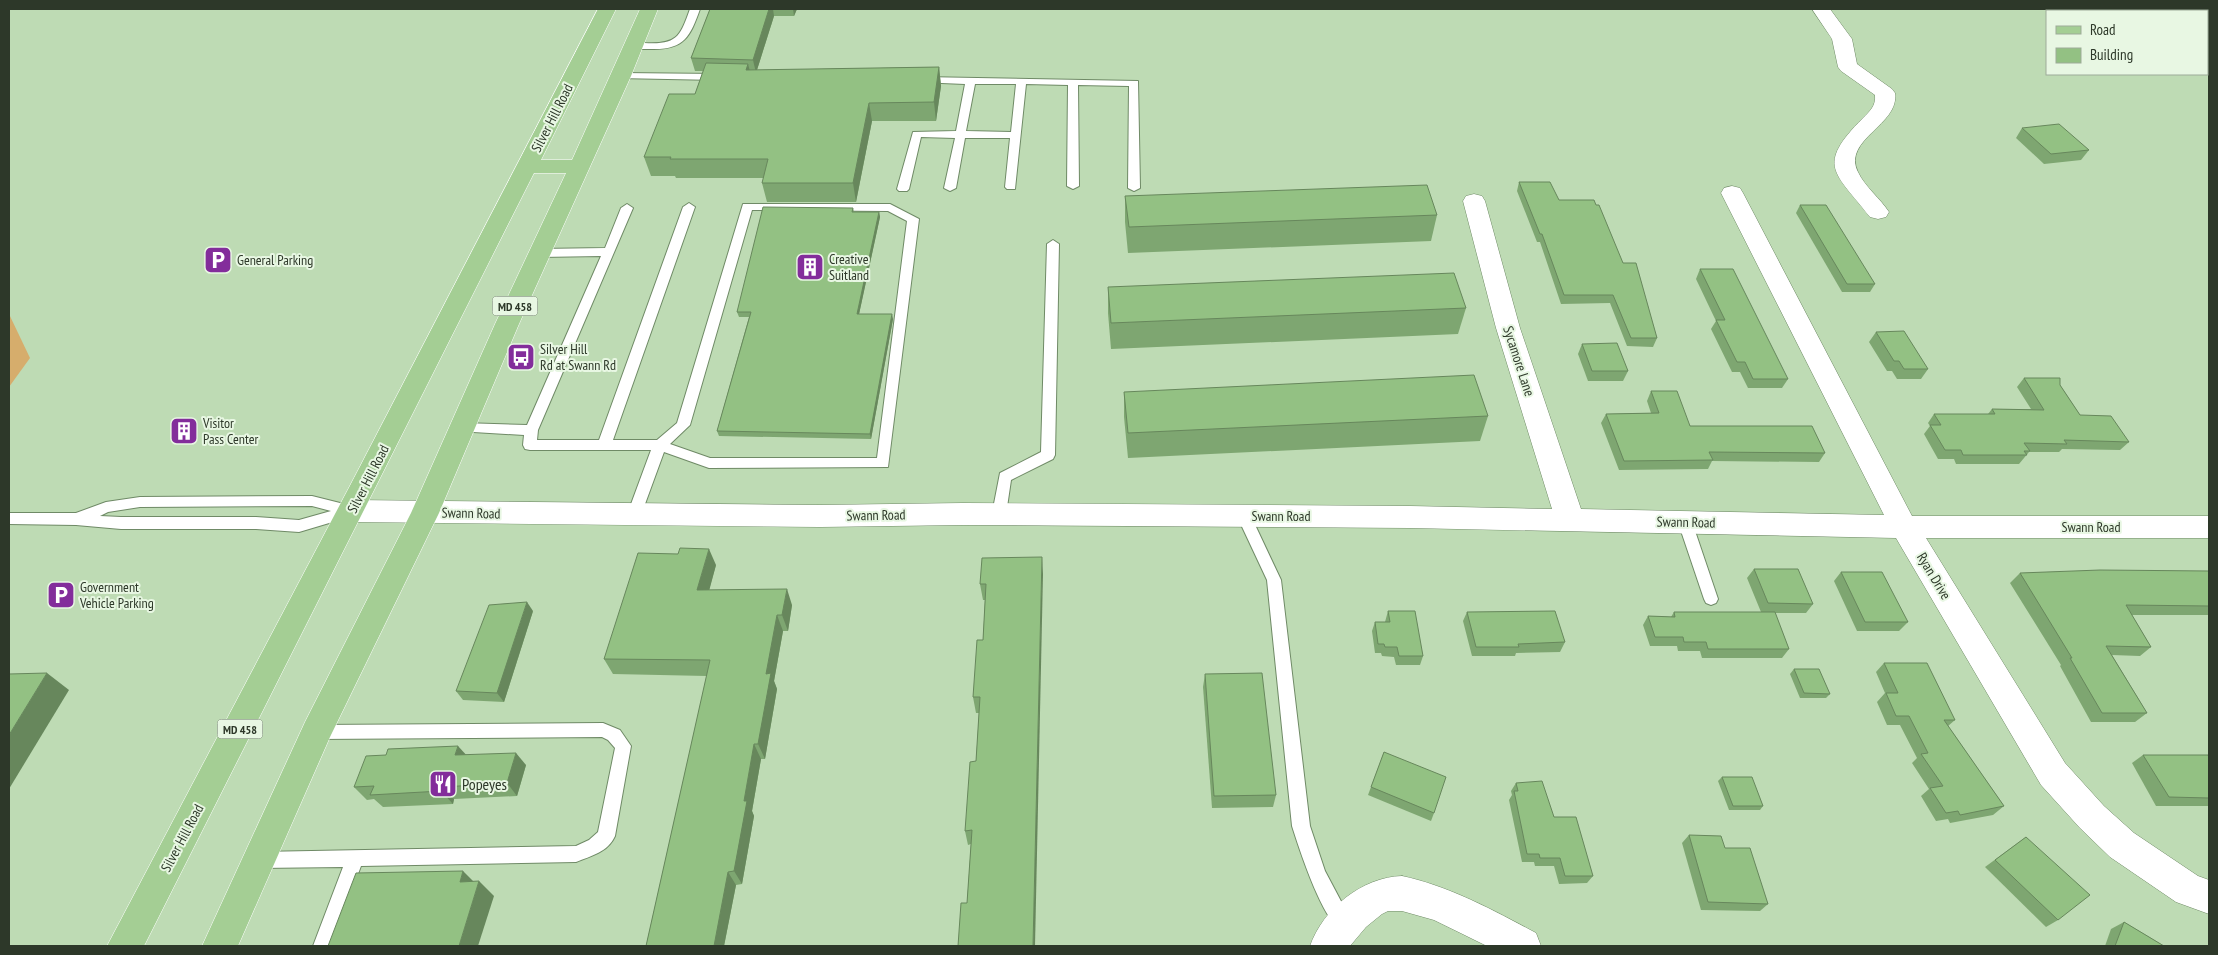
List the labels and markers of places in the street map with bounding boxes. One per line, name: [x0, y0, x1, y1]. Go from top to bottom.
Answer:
parking icon: General Parking: [203, 245, 233, 275]
place label: Creative Suitland: [829, 250, 869, 284]
place label: General Parking: [237, 251, 313, 269]
building icon: Creative Suitland: [795, 252, 825, 282]
place label: Silver Hill Rd at Swann Rd: [540, 340, 616, 374]
bus stop icon: Silver Hill Rd at Swann Rd: [506, 342, 536, 372]
place label: Visitor Pass Center: [202, 414, 258, 448]
building icon: Visitor Pass Center: [169, 416, 199, 446]
place label: Government Vehicle Parking: [79, 578, 154, 612]
parking icon: Government Vehicle Parking: [46, 580, 76, 610]
restaurant icon: Popeyes: [428, 769, 458, 799]
place label: Popeyes: [462, 774, 507, 794]

